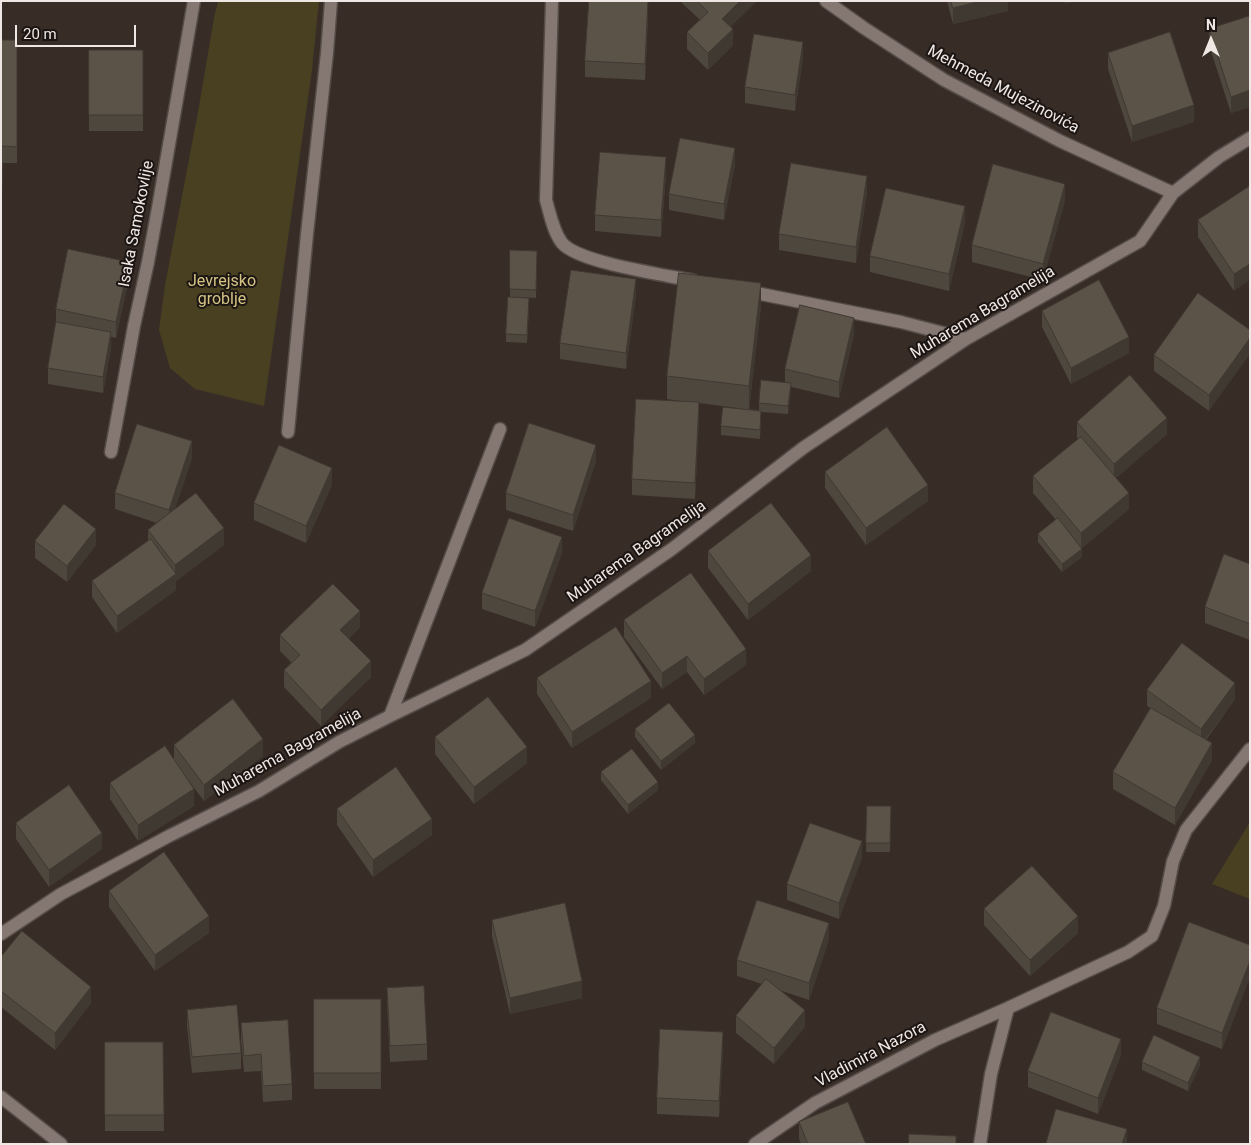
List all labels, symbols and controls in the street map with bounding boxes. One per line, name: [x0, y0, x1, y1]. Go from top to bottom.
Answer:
scale bar: [18, 15, 139, 47]
north arrow: [1186, 15, 1236, 65]
text: N: [1206, 17, 1216, 33]
text: 20 m: [23, 25, 57, 43]
street label: Mehmeda Mujezinovića: [924, 42, 1082, 138]
street label: Isaka Samokovlije: [115, 159, 159, 289]
street label: Muharema Bagramelija: [907, 262, 1059, 364]
park label: Jevrejsko groblje: [188, 272, 256, 310]
street label: Muharema Bagramelija: [564, 497, 710, 607]
street label: Muharema Bagramelija: [211, 705, 365, 801]
street label: Vladimira Nazora: [813, 1018, 929, 1092]

